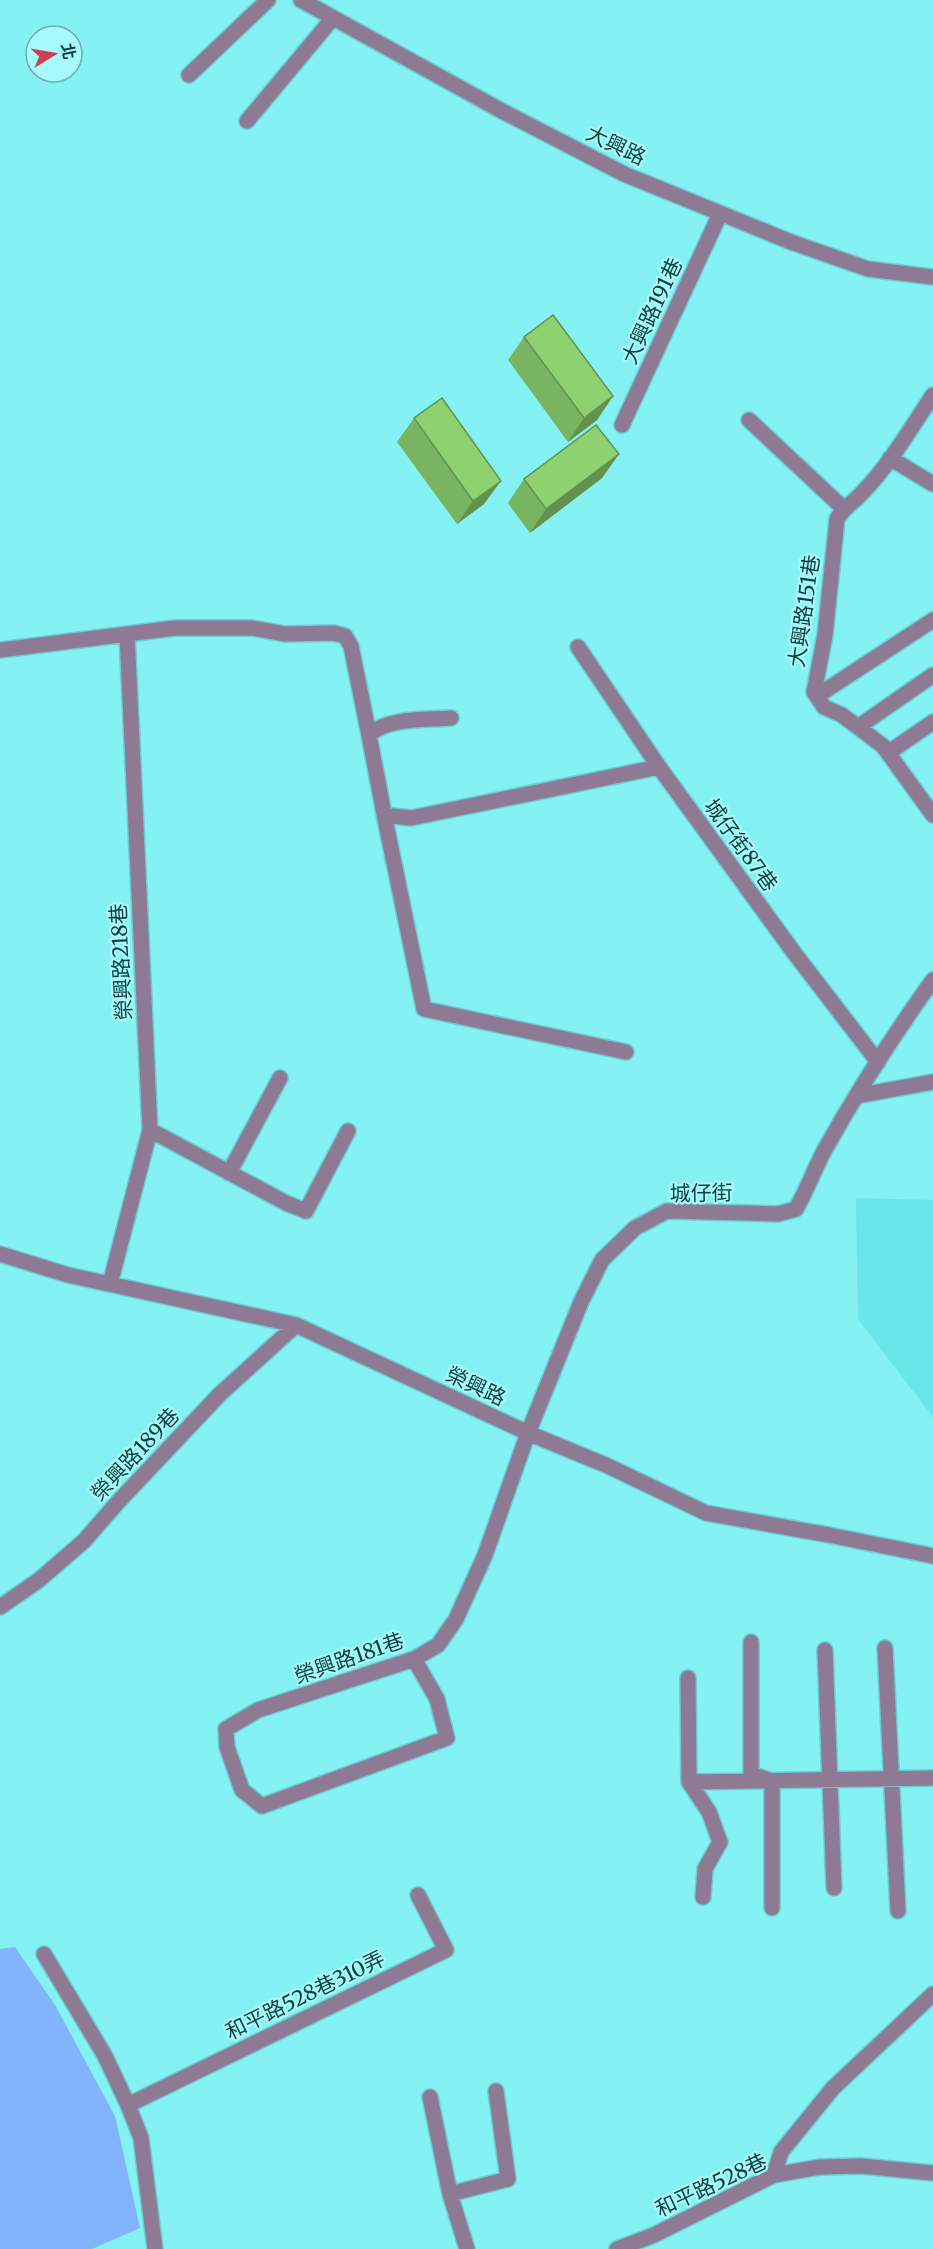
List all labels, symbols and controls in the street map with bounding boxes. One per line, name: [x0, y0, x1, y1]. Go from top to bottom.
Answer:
north arrow: [24, 24, 84, 84]
text: 北: [57, 41, 80, 61]
street label: 大興路: [582, 119, 650, 171]
street label: 大興路191巷: [616, 254, 688, 368]
street label: 大興路151巷: [783, 553, 825, 669]
street label: 城仔街87巷: [698, 793, 784, 897]
street label: 榮興路218巷: [104, 903, 138, 1021]
street label: 城仔街: [669, 1179, 733, 1207]
street label: 榮興路: [442, 1360, 510, 1412]
street label: 榮興路189巷: [85, 1402, 185, 1506]
street label: 榮興路181巷: [291, 1627, 407, 1689]
street label: 和平路528巷310弄: [221, 1945, 389, 2045]
street label: 和平路528巷: [651, 2147, 771, 2223]

